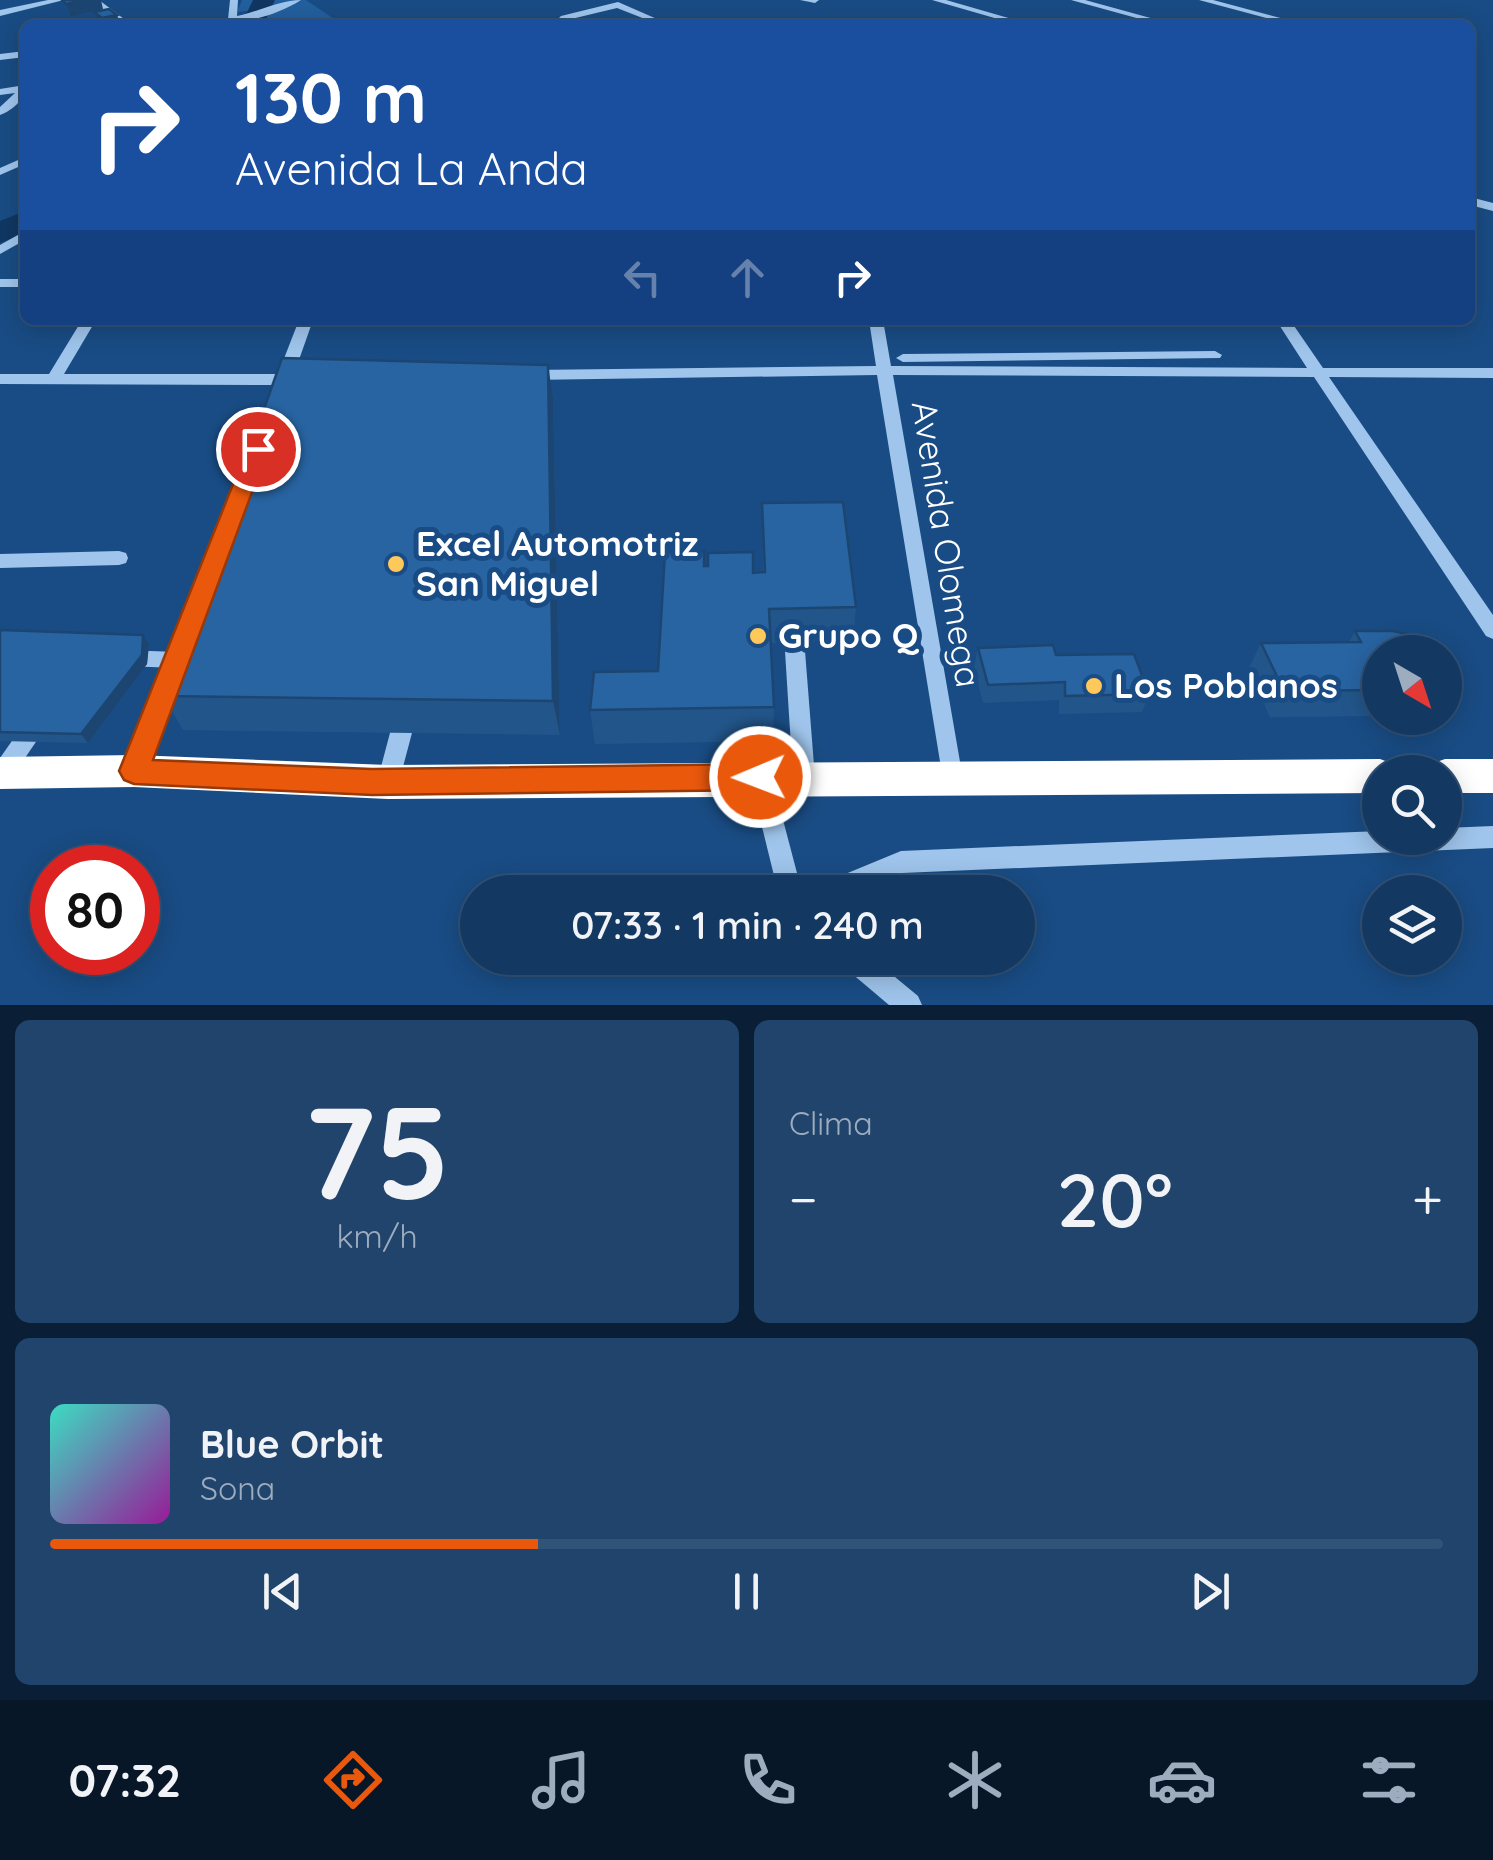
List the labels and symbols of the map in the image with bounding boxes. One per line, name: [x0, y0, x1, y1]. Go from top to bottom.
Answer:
street label: Avenida Olomega: [903, 397, 991, 690]
pin: [216, 407, 301, 492]
place label: Excel Automotriz San Miguel: [416, 521, 699, 605]
marker: Excel Automotriz San Miguel: [385, 553, 407, 575]
place label: Grupo Q: [778, 613, 920, 657]
marker: Grupo Q: [747, 625, 769, 647]
north arrow: [1362, 635, 1462, 735]
place label: Los Poblanos: [1114, 663, 1338, 707]
marker: Los Poblanos: [1083, 675, 1105, 697]
position arrow: [708, 725, 812, 829]
speed limit sign: 80: [30, 845, 160, 975]

